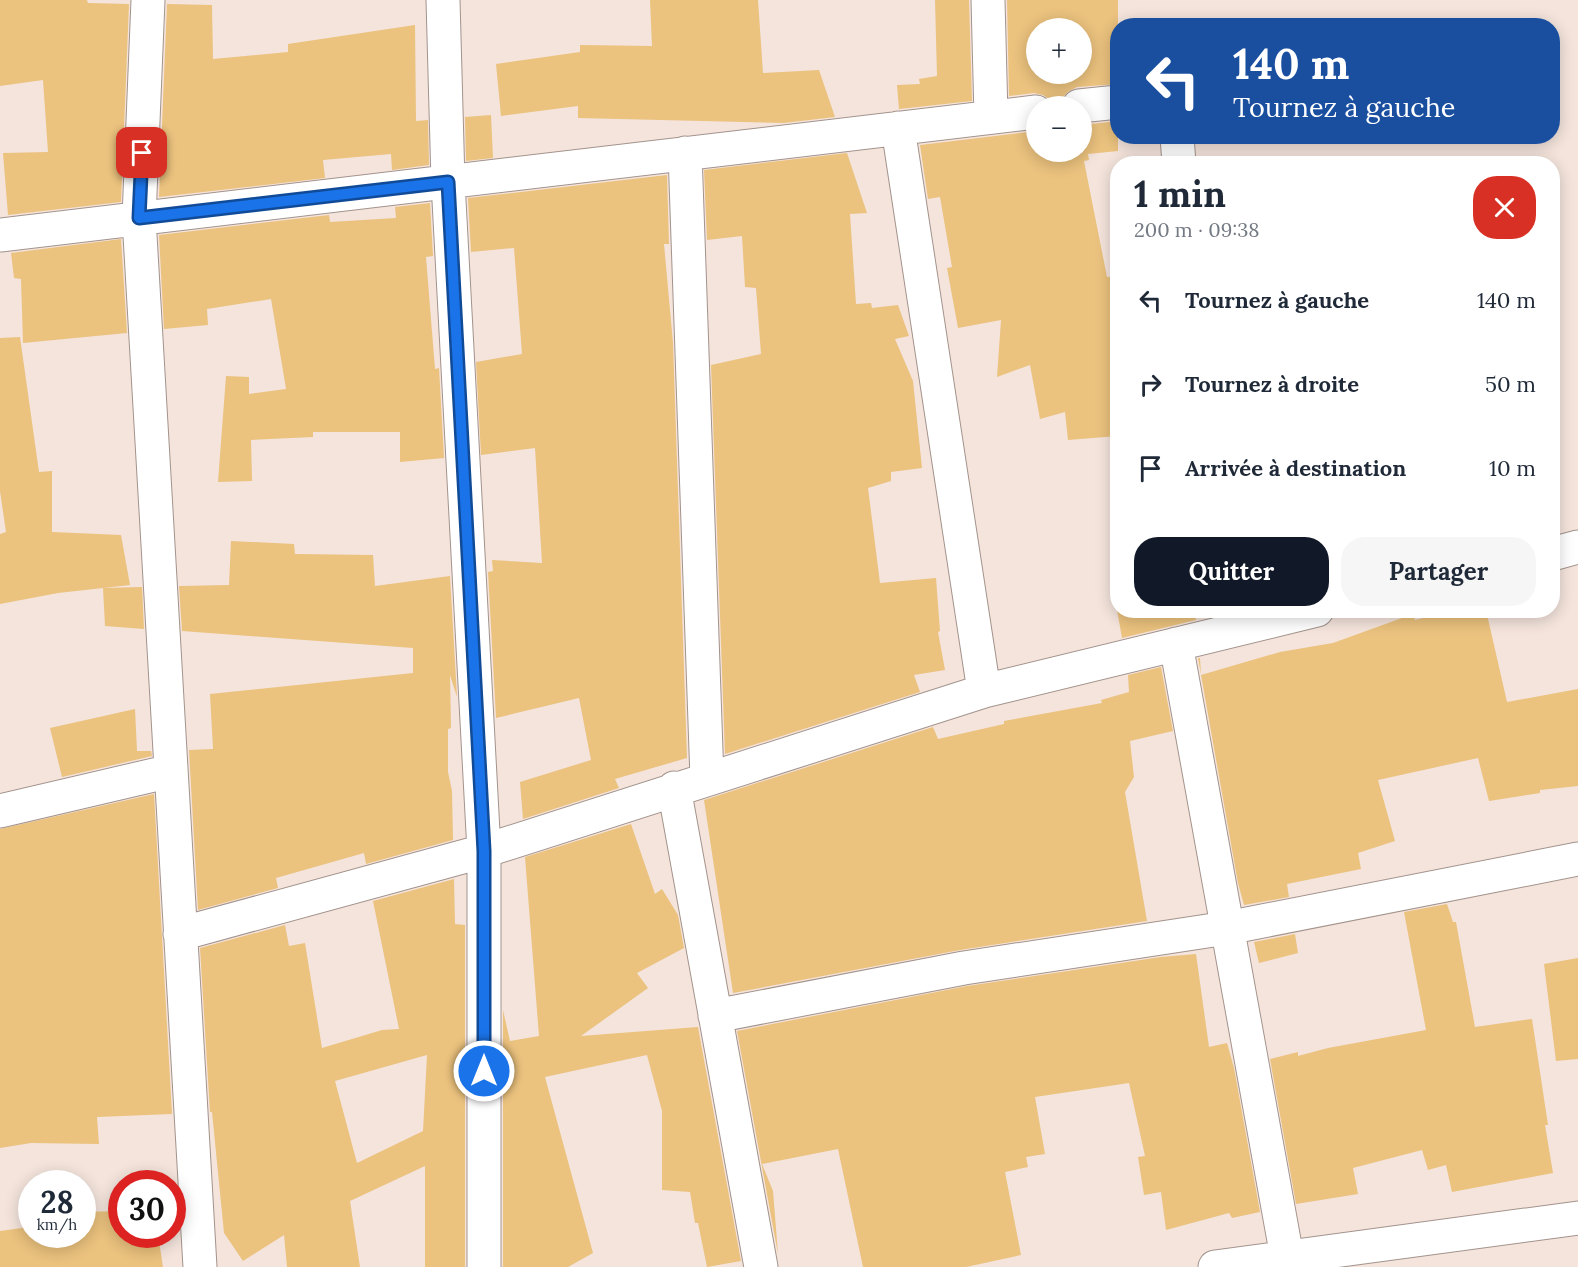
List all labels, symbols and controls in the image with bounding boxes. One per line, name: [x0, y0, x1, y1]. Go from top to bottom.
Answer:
map controls: [1026, 18, 1092, 162]
button: +: [1026, 18, 1092, 84]
text: 140 m: [1233, 37, 1349, 91]
icon: left: [1134, 42, 1212, 120]
text: Tournez à gauche: [1233, 90, 1456, 124]
button: −: [1026, 96, 1092, 162]
pin: [116, 127, 167, 178]
icon: arrive: [125, 136, 158, 169]
text: 1 min: [1134, 171, 1226, 217]
button: close: [1473, 176, 1536, 239]
text: 200 m · 09:38: [1134, 217, 1260, 242]
icon: left: [1134, 284, 1167, 317]
text: Tournez à gauche: [1185, 286, 1369, 314]
text: 140 m: [1477, 286, 1536, 314]
icon: right: [1134, 368, 1167, 401]
text: Tournez à droite: [1185, 370, 1359, 398]
text: 50 m: [1485, 370, 1536, 398]
icon: arrive: [1134, 452, 1167, 485]
text: Arrivée à destination: [1185, 454, 1406, 482]
text: 10 m: [1489, 454, 1536, 482]
button: Quitter: [1134, 537, 1329, 606]
button: Partager: [1341, 537, 1536, 606]
position arrow: [452, 1039, 516, 1103]
speed limit sign: 30: [108, 1170, 186, 1248]
text: 28: [40, 1183, 74, 1221]
text: km/h: [37, 1215, 77, 1234]

